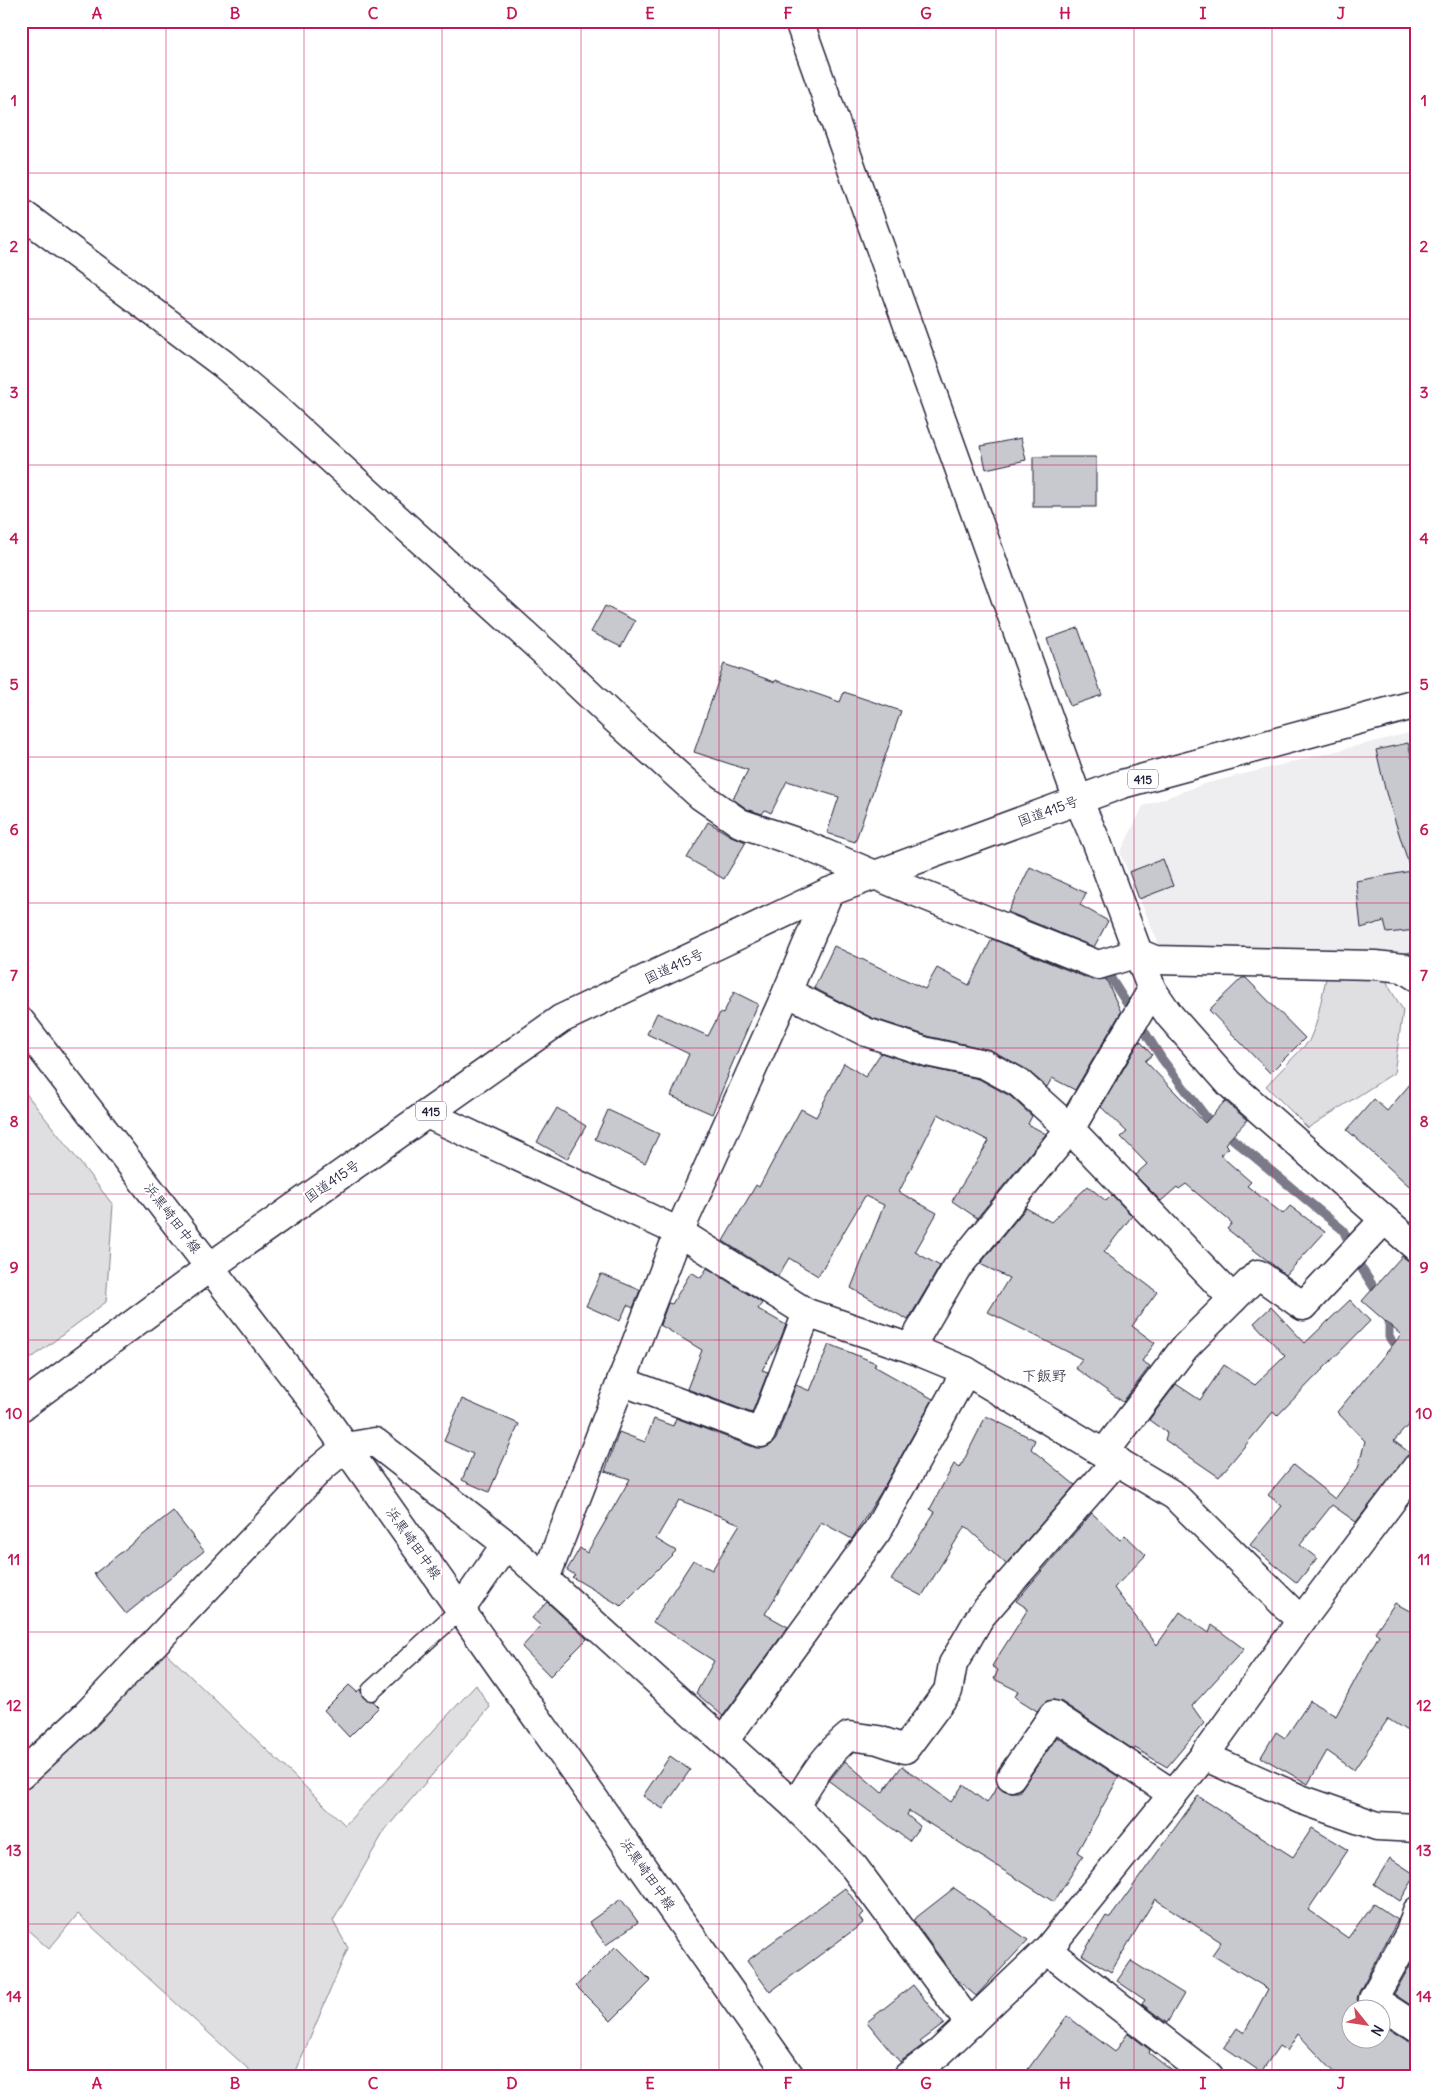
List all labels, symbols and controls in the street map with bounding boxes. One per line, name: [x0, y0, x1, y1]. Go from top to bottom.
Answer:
text: A: [92, 3, 102, 23]
text: B: [230, 3, 241, 23]
text: C: [368, 3, 379, 23]
text: D: [506, 3, 518, 23]
text: E: [645, 3, 655, 23]
text: F: [783, 3, 793, 23]
text: G: [920, 3, 932, 23]
text: H: [1059, 3, 1071, 23]
text: I: [1200, 3, 1207, 23]
text: J: [1337, 3, 1346, 23]
text: 1: [11, 90, 17, 110]
text: 1: [1421, 90, 1427, 110]
text: 2: [10, 236, 19, 256]
text: 2: [1420, 236, 1429, 256]
text: 3: [9, 382, 19, 402]
text: 3: [1419, 382, 1429, 402]
text: 4: [9, 528, 19, 548]
text: 4: [1419, 528, 1429, 548]
text: 5: [9, 674, 19, 694]
text: 5: [1419, 674, 1429, 694]
road number: 415: [1128, 770, 1158, 789]
street label: 国道415号: [1015, 792, 1081, 830]
text: 6: [9, 819, 19, 839]
text: 6: [1419, 819, 1429, 839]
street label: 国道415号: [641, 944, 707, 988]
text: 7: [10, 965, 18, 985]
text: 7: [1420, 965, 1428, 985]
road number: 415: [416, 1102, 446, 1120]
text: 8: [9, 1111, 19, 1131]
text: 8: [1419, 1111, 1429, 1131]
street label: 国道415号: [301, 1155, 363, 1207]
street label: 浜黒崎田中線: [141, 1179, 205, 1257]
text: 9: [9, 1257, 19, 1277]
text: 9: [1419, 1257, 1429, 1277]
district label: 下飯野: [1021, 1366, 1067, 1385]
text: 10: [6, 1403, 22, 1423]
text: 10: [1416, 1403, 1432, 1423]
street label: 浜黒崎田中線: [383, 1503, 445, 1583]
text: 11: [8, 1549, 20, 1569]
text: 11: [1418, 1549, 1430, 1569]
text: 12: [6, 1695, 22, 1715]
text: 12: [1416, 1695, 1432, 1715]
street label: 浜黒崎田中線: [617, 1834, 679, 1914]
text: 13: [6, 1840, 22, 1860]
text: 13: [1416, 1840, 1432, 1860]
text: 14: [6, 1986, 22, 2006]
text: 14: [1416, 1986, 1432, 2006]
north arrow: [1340, 2000, 1390, 2050]
text: N: [1367, 2022, 1387, 2039]
text: A: [92, 2073, 102, 2093]
text: B: [230, 2073, 241, 2093]
text: C: [368, 2073, 379, 2093]
text: D: [506, 2073, 518, 2093]
text: E: [645, 2073, 655, 2093]
text: F: [783, 2073, 793, 2093]
text: G: [920, 2073, 932, 2093]
text: H: [1059, 2073, 1071, 2093]
text: I: [1200, 2073, 1207, 2093]
text: J: [1337, 2073, 1346, 2093]

